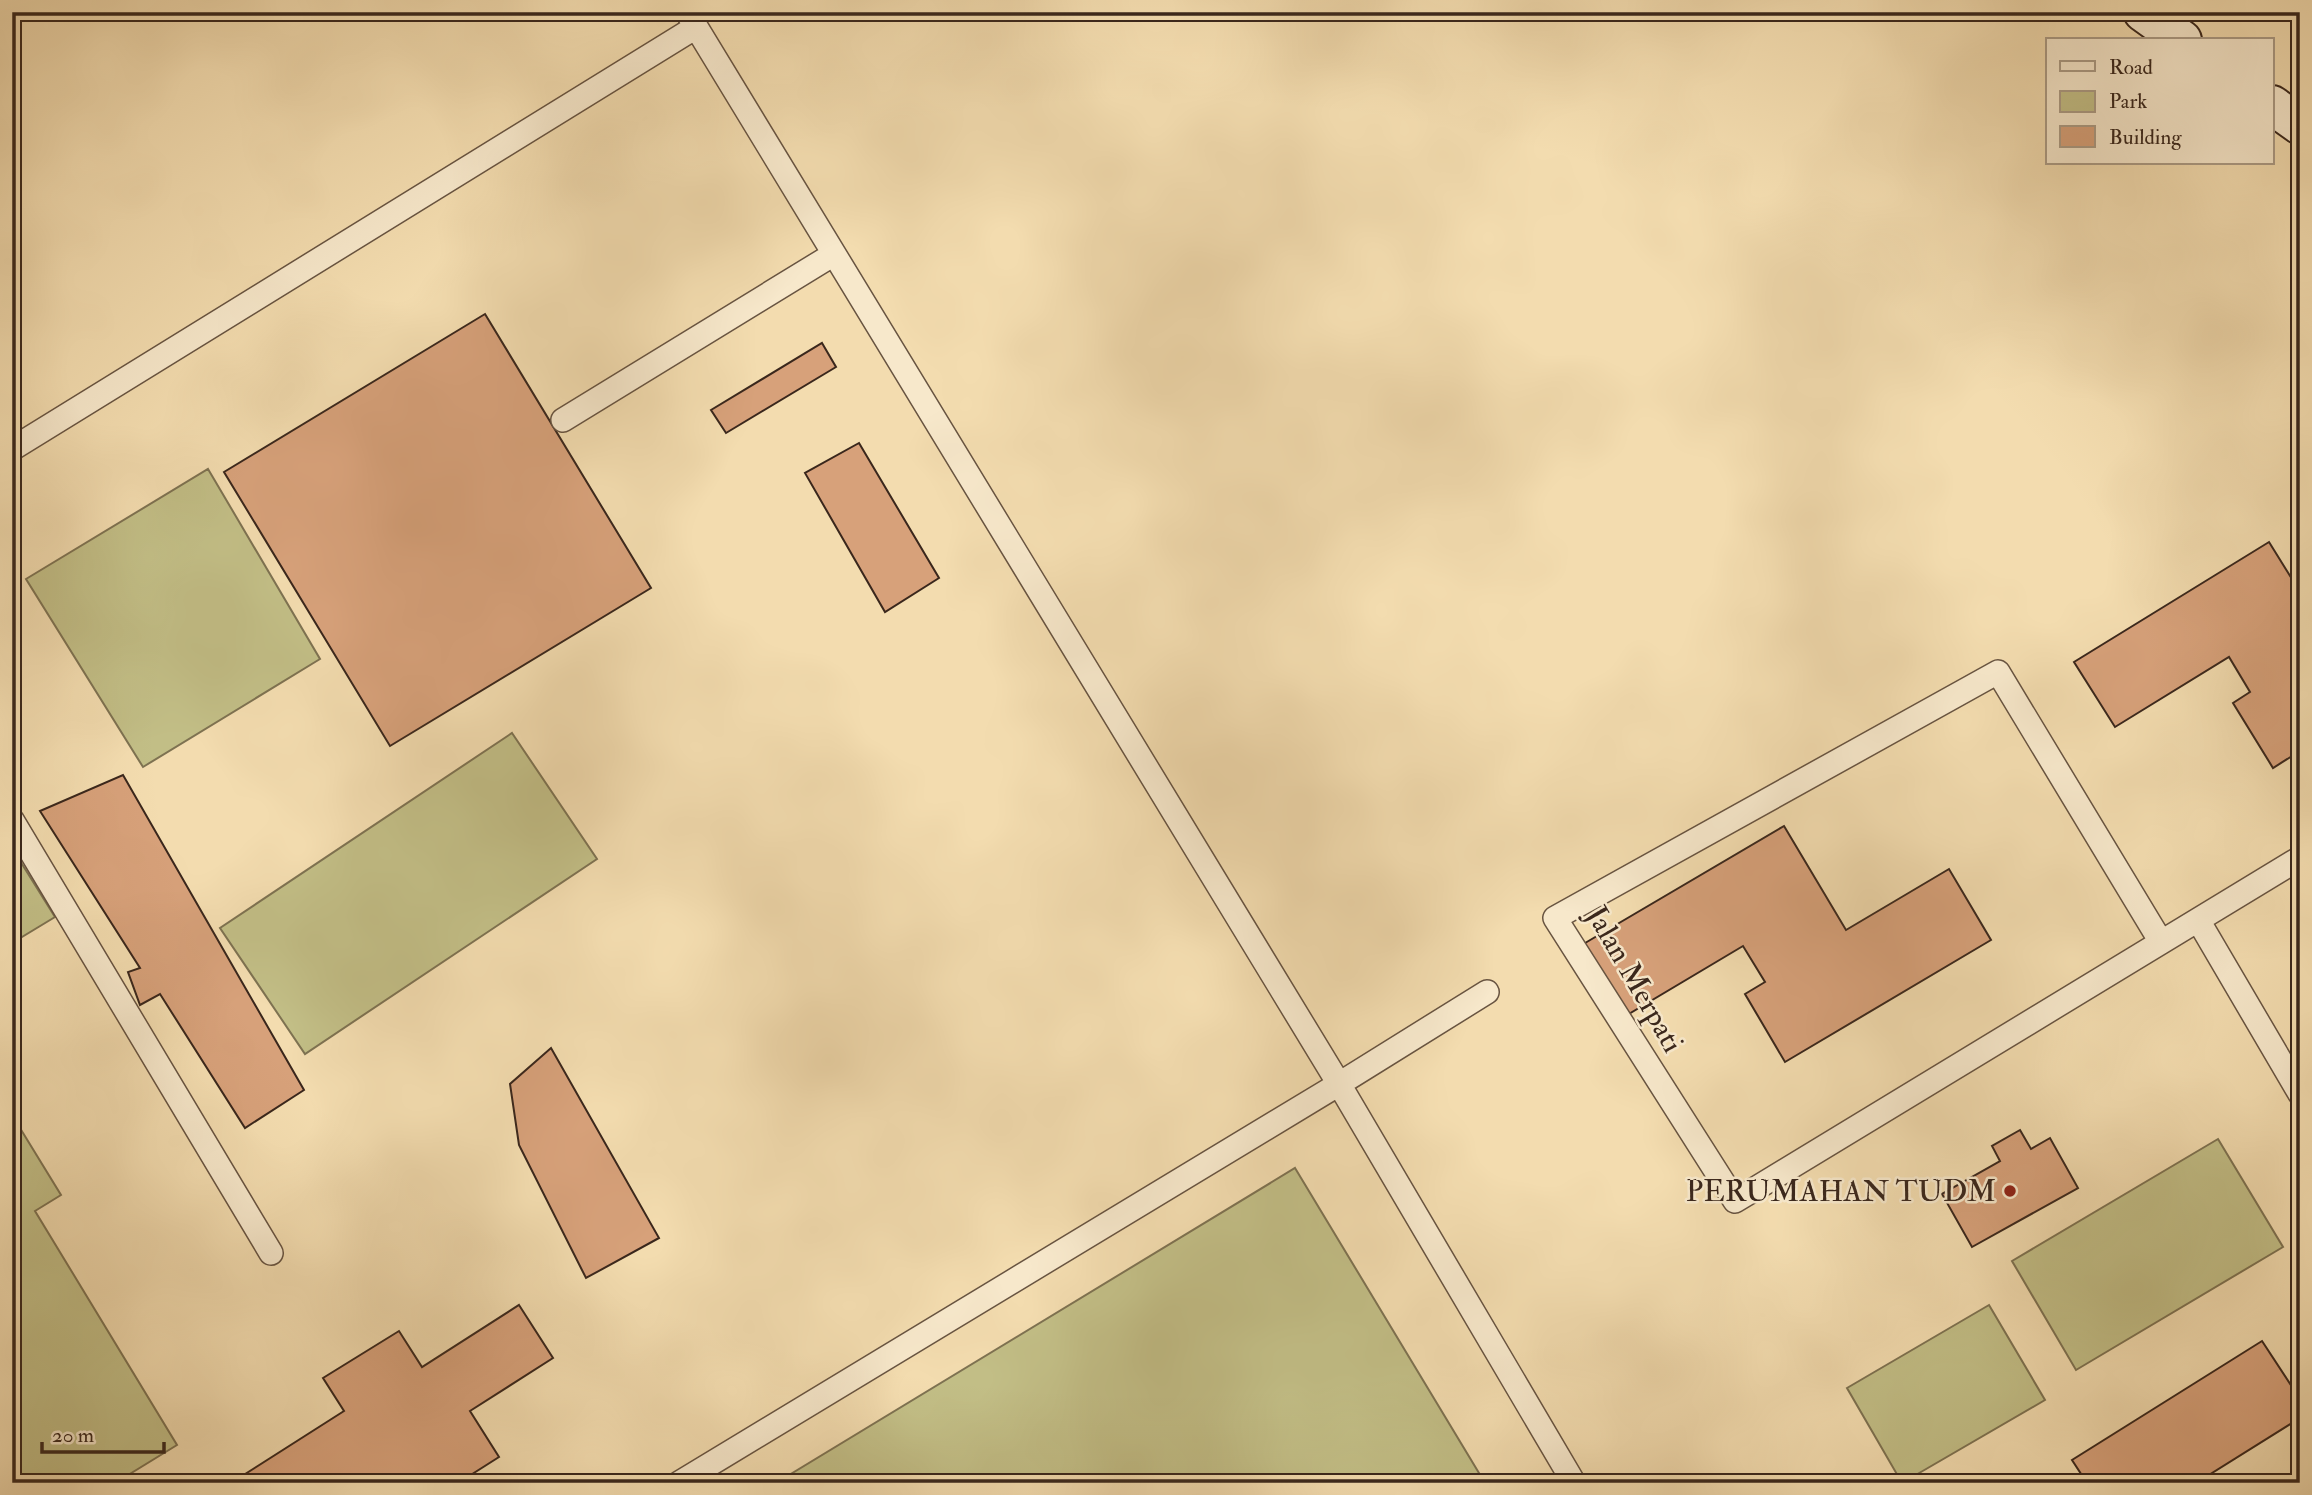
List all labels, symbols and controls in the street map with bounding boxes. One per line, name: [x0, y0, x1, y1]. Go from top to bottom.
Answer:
legend: [2046, 38, 2274, 164]
text: Road: [2109, 54, 2154, 81]
text: Park: [2109, 88, 2147, 115]
text: Building: [2109, 124, 2182, 151]
street label: Jalan Merpati: [1577, 899, 1691, 1059]
place label: PERUMAHAN TUDM: [1686, 1173, 1996, 1210]
marker: PERUMAHAN TUDM: [2002, 1183, 2018, 1199]
scale bar: [42, 1411, 164, 1455]
text: 20 m: [52, 1422, 94, 1449]

